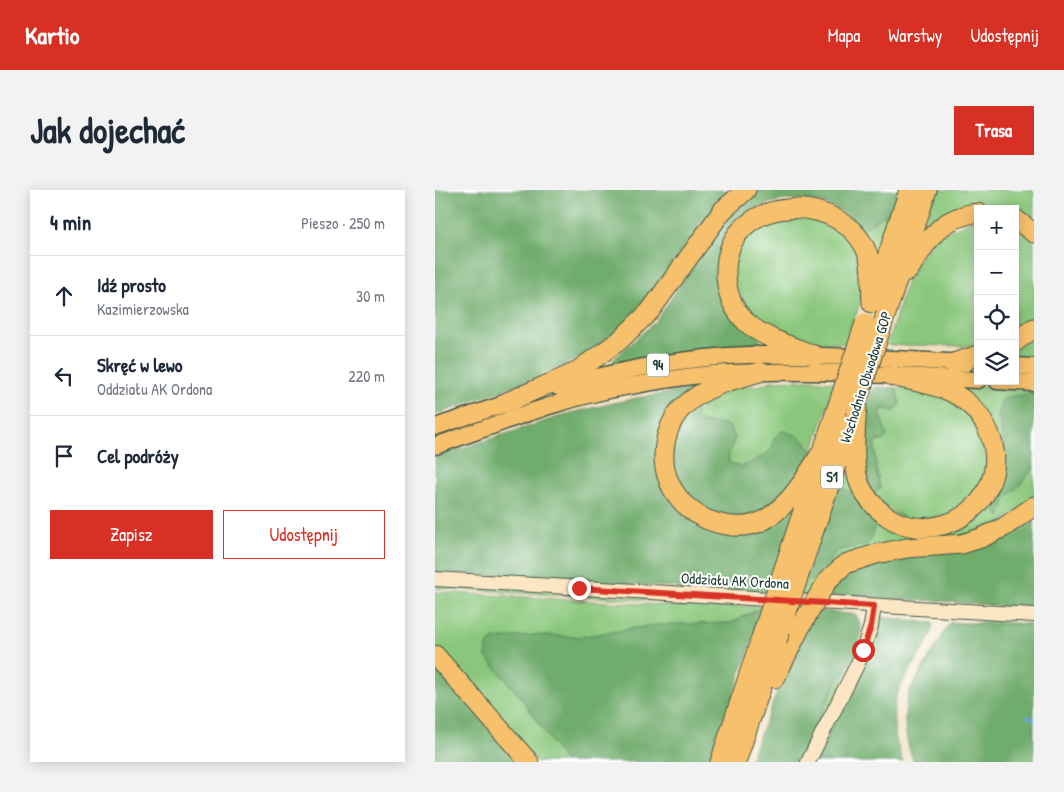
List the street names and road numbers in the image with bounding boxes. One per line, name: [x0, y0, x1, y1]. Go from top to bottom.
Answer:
street label: Wschodnia Obwodowa GOP: [834, 308, 897, 445]
road number: 94: [647, 354, 669, 376]
road number: S1: [821, 466, 843, 488]
street label: Oddziału AK Ordona: [680, 567, 790, 594]

